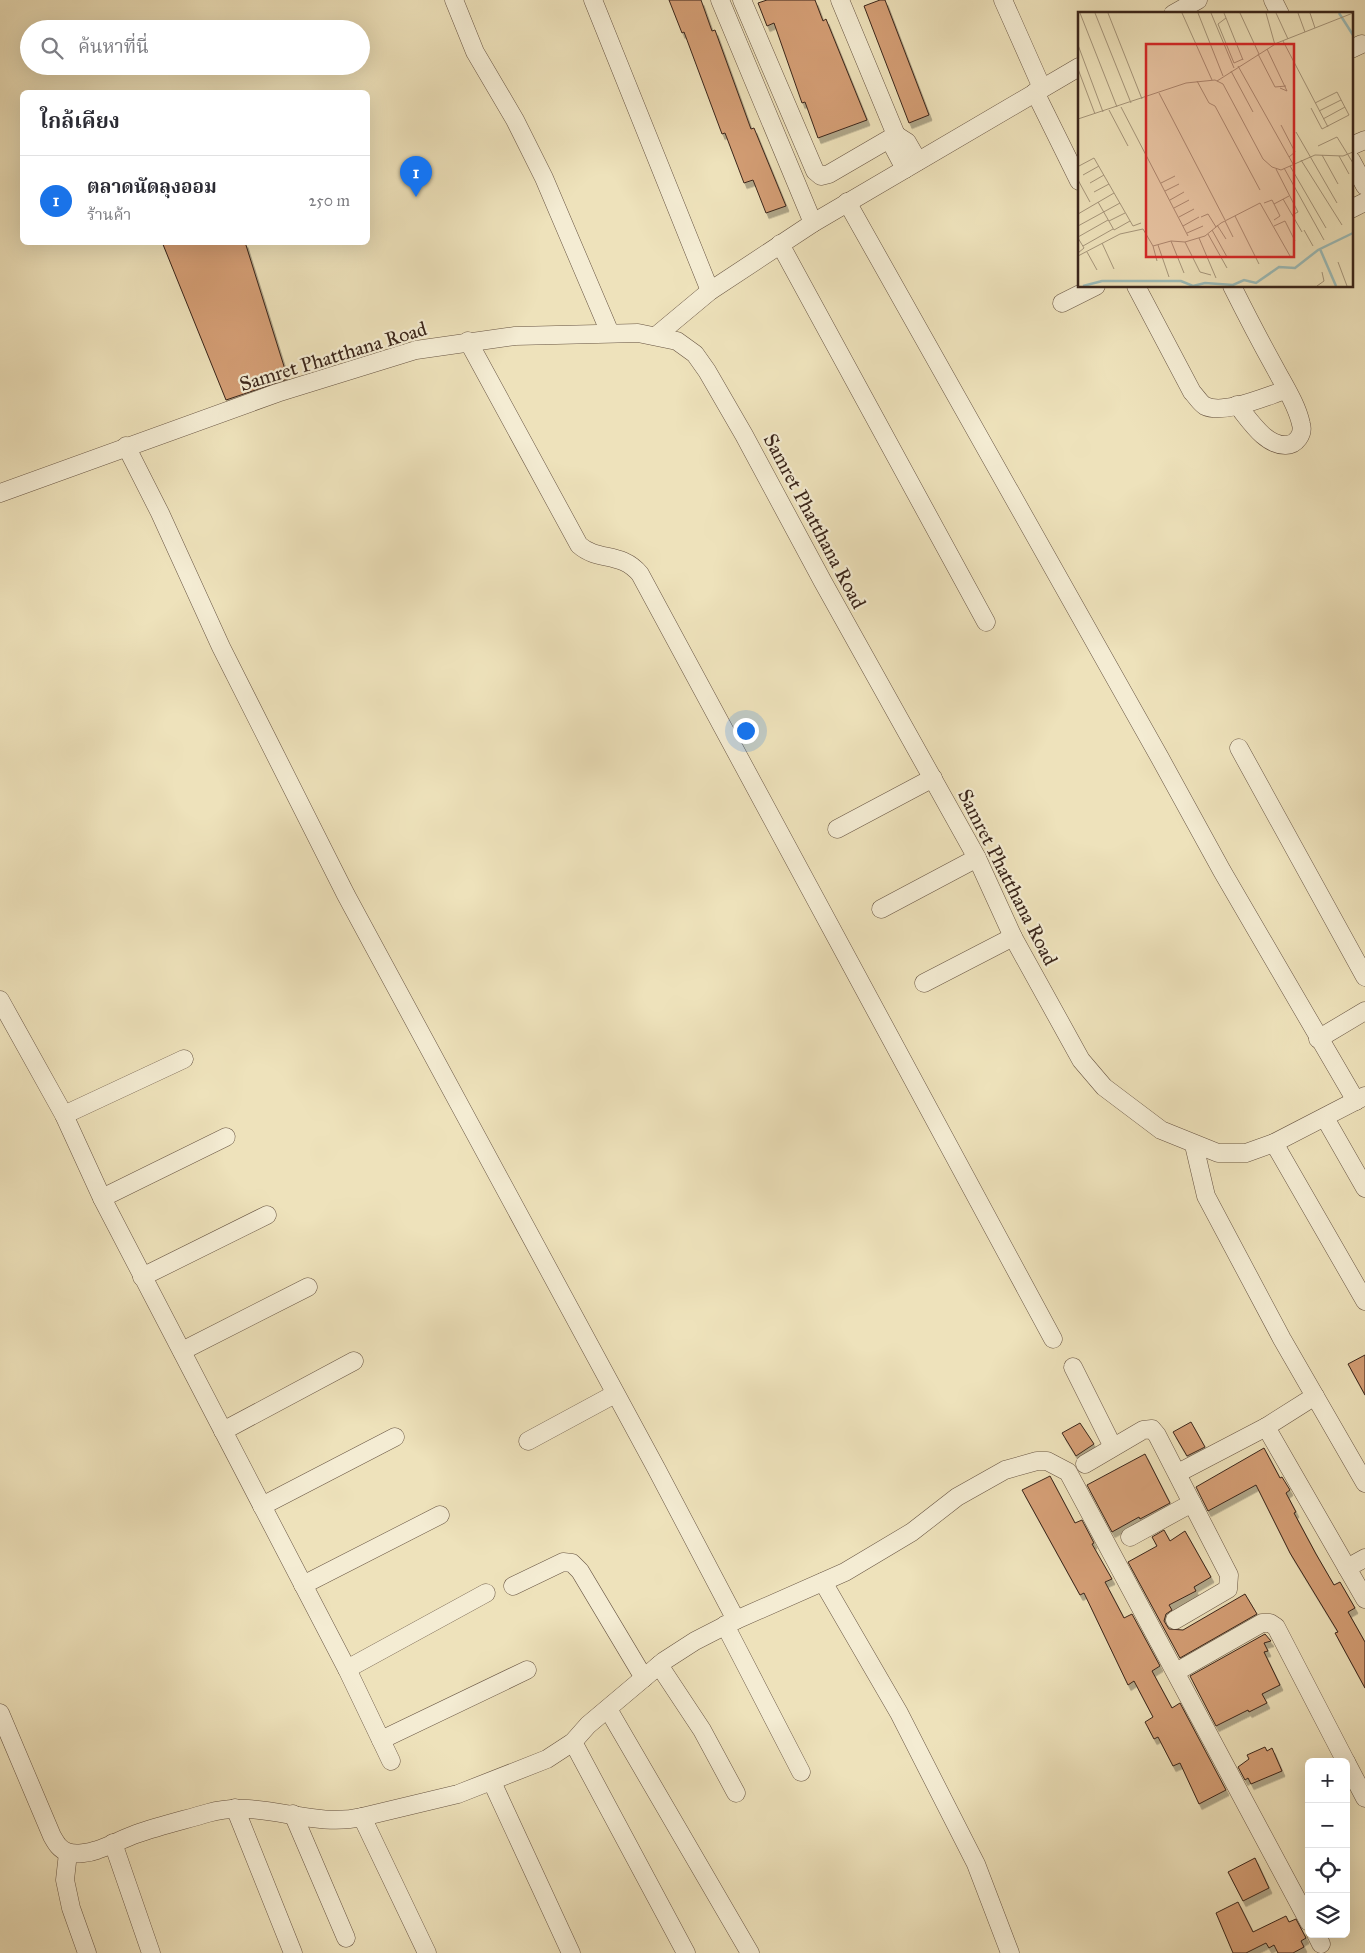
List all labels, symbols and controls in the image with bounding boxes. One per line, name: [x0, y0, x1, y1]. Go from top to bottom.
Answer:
inset map: [1078, 12, 1352, 288]
search box: [20, 20, 370, 75]
icon: search: [38, 34, 66, 62]
text: ค้นหาที่นี่: [78, 35, 149, 58]
text: ใกล้เคียง: [40, 108, 120, 134]
pin: 1: [400, 156, 432, 197]
text: ตลาดนัดลุงออม: [87, 175, 217, 198]
text: 1: [53, 191, 59, 210]
text: 250 m: [309, 191, 350, 210]
text: ร้านค้า: [87, 205, 131, 224]
street label: Samret Phatthana Road: [236, 316, 430, 396]
street label: Samret Phatthana Road: [759, 429, 871, 613]
your location: [733, 718, 759, 744]
street label: Samret Phatthana Road: [953, 785, 1063, 969]
map controls: [1305, 1758, 1350, 1938]
button: +: [1305, 1758, 1350, 1803]
button: −: [1305, 1803, 1350, 1848]
button: locate: [1305, 1848, 1350, 1893]
button: layers: [1305, 1893, 1350, 1938]

